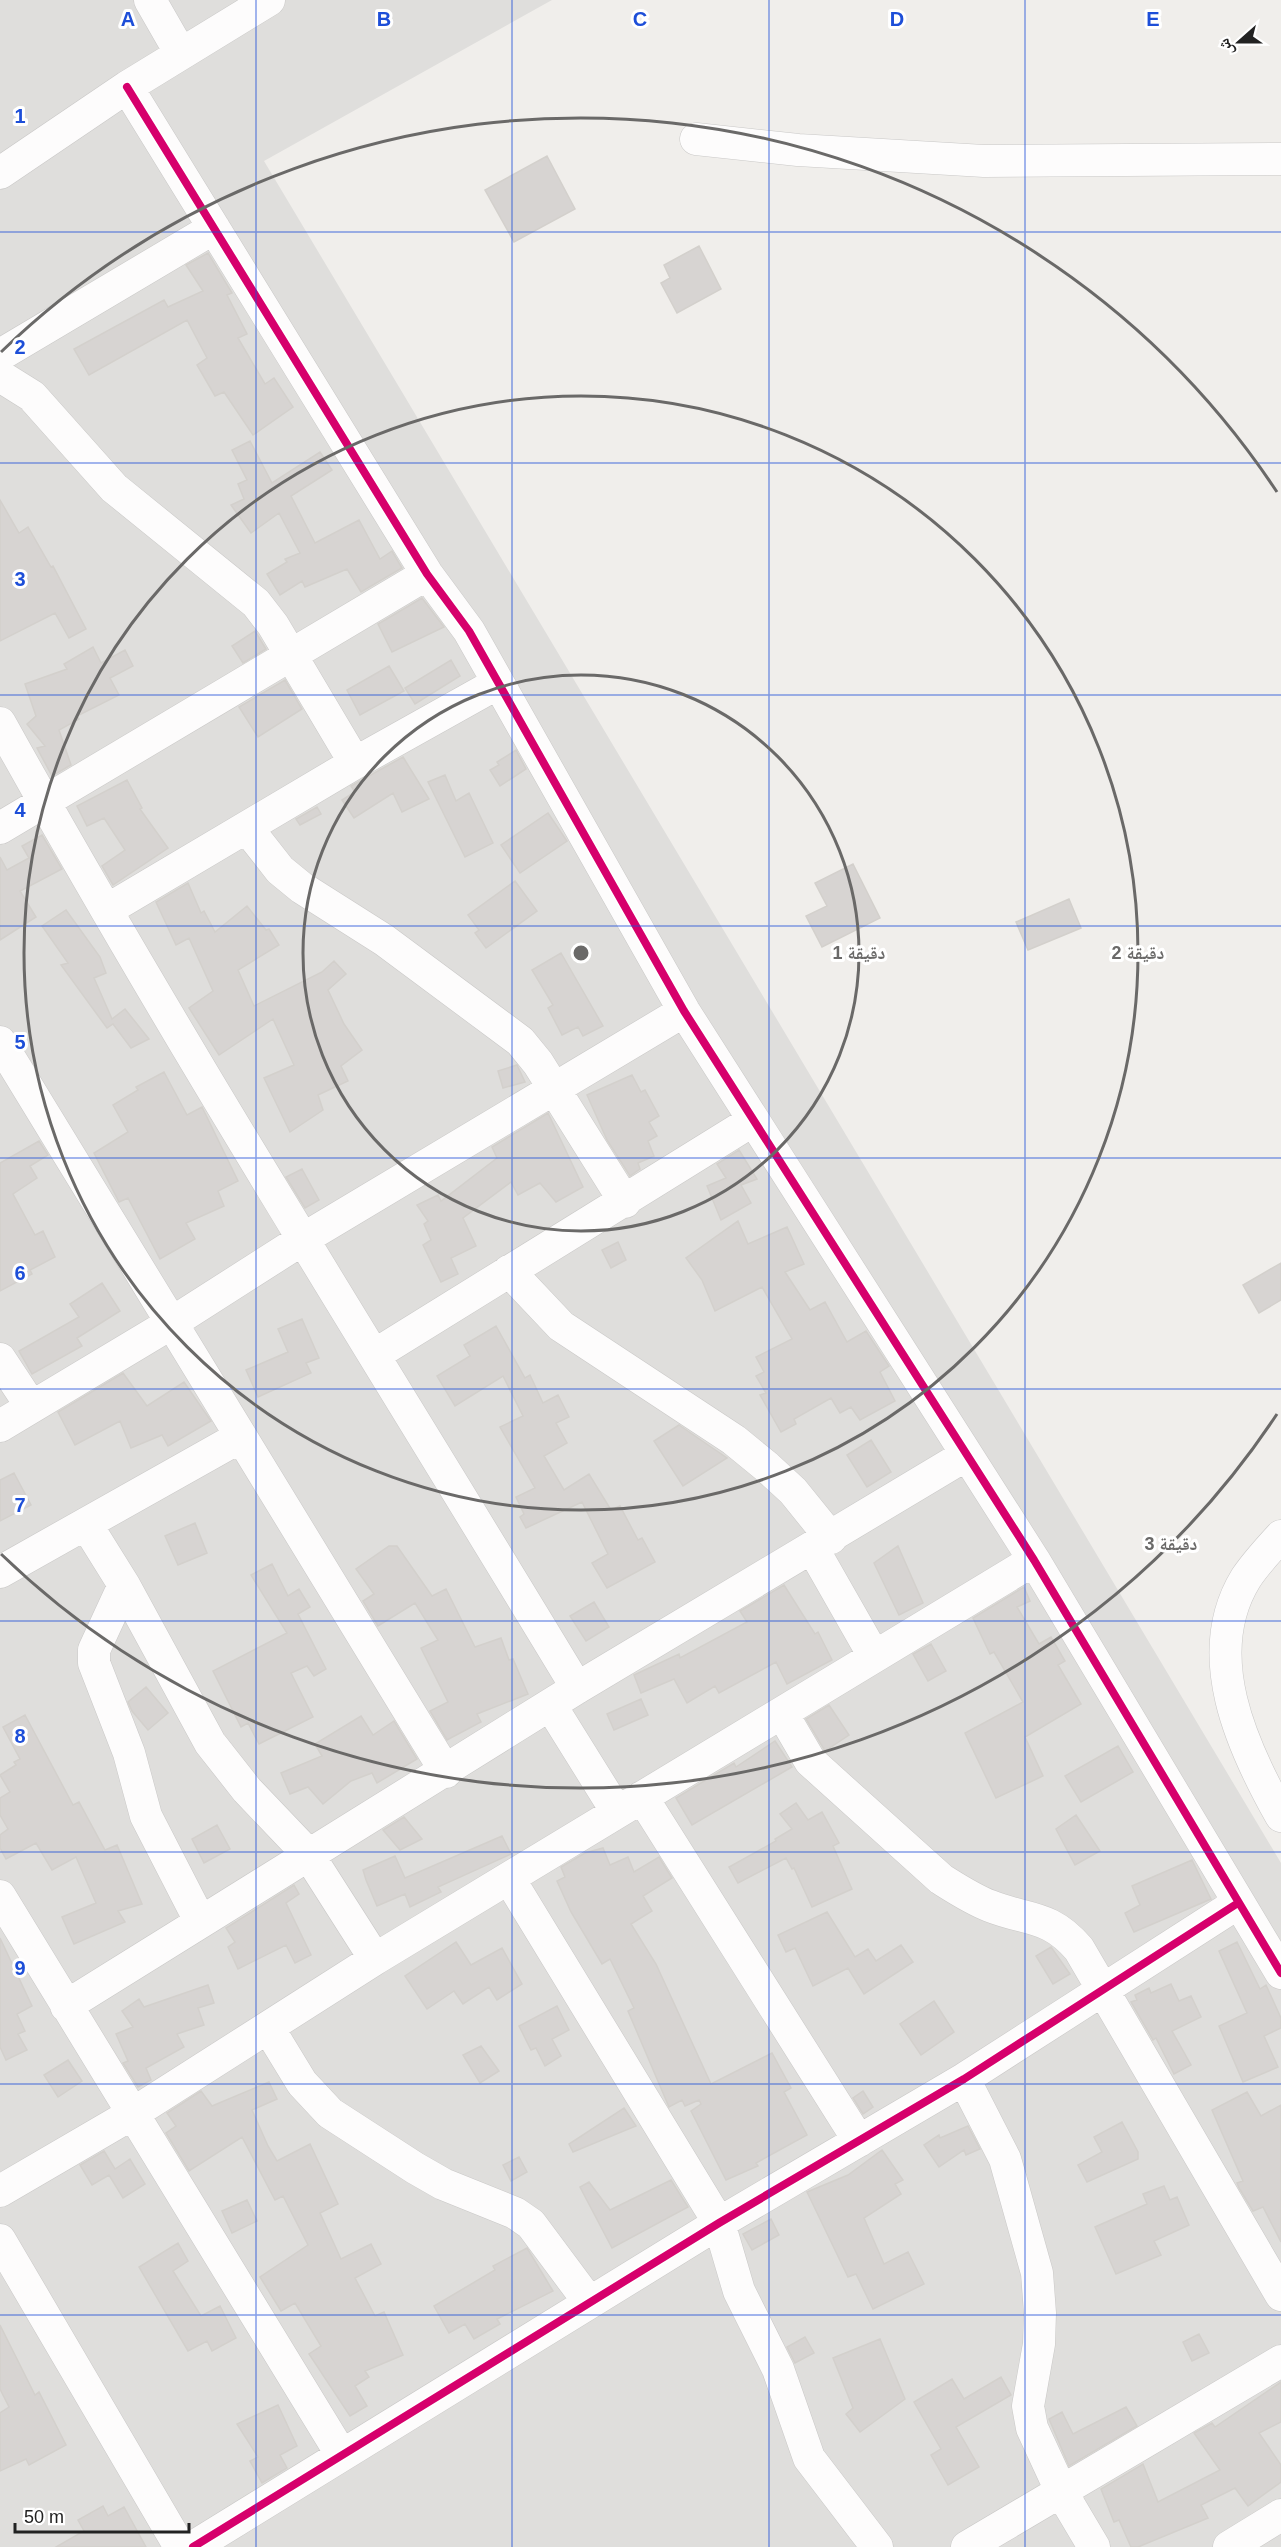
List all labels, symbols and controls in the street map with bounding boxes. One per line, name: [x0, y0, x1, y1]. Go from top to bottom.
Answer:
text: A: [121, 8, 135, 30]
text: B: [377, 8, 391, 30]
text: C: [633, 8, 647, 30]
text: D: [890, 8, 904, 30]
text: E: [1146, 8, 1160, 30]
north arrow: [1209, 12, 1269, 72]
text: ش: [1214, 36, 1237, 58]
text: 1: [14, 105, 26, 127]
text: 2: [14, 336, 26, 358]
text: 3: [14, 568, 26, 590]
text: 4: [14, 799, 26, 821]
centre of rings: [571, 943, 591, 963]
text: 1 دقيقة: [833, 943, 886, 963]
text: 2 دقيقة: [1112, 943, 1165, 963]
text: 5: [14, 1031, 26, 1053]
text: 6: [14, 1262, 26, 1284]
text: 7: [14, 1494, 26, 1516]
text: 3 دقيقة: [1145, 1534, 1198, 1554]
text: 8: [14, 1725, 26, 1747]
text: 9: [14, 1957, 26, 1979]
scale bar: [15, 2496, 189, 2534]
text: 50 m: [24, 2507, 64, 2527]

